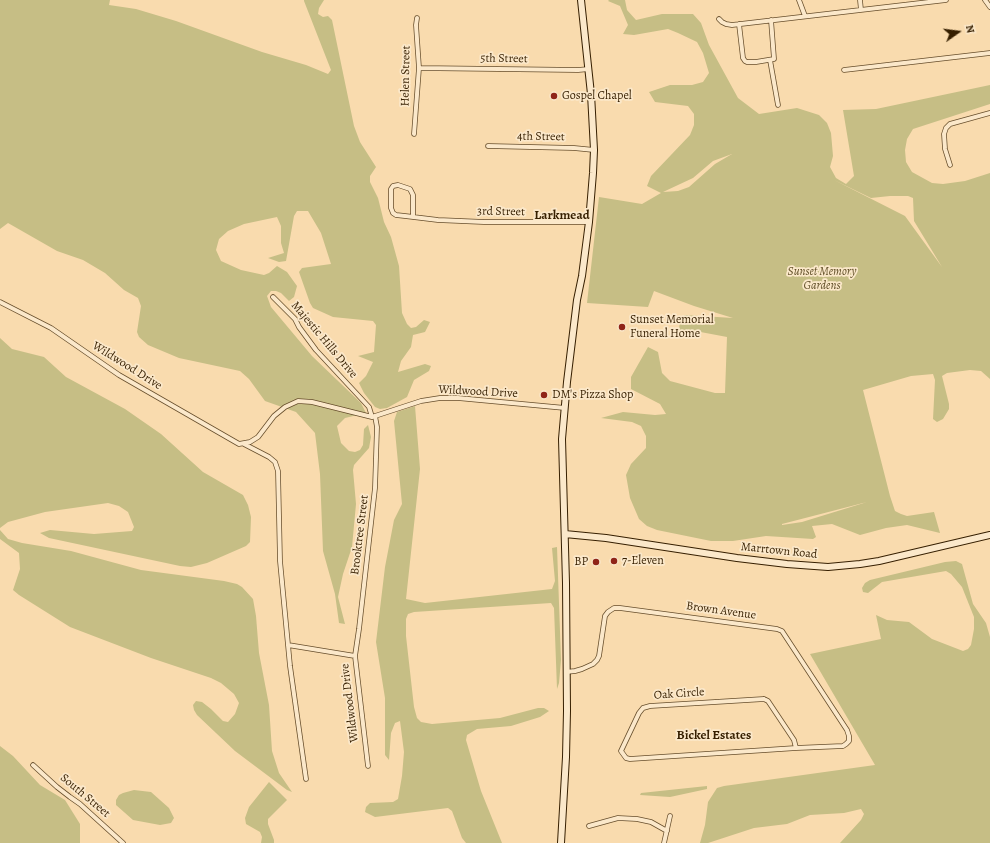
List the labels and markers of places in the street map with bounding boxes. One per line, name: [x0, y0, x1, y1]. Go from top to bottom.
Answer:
place label: Gospel Chapel: [562, 89, 632, 103]
marker: Gospel Chapel: [549, 91, 559, 101]
place label: Sunset Memorial Funeral Home: [630, 313, 714, 341]
marker: Sunset Memorial Funeral Home: [617, 322, 627, 332]
place label: DM's Pizza Shop: [552, 388, 633, 402]
marker: DM's Pizza Shop: [539, 390, 549, 400]
place label: 7-Eleven: [622, 554, 664, 568]
place label: BP: [574, 555, 588, 569]
marker: 7-Eleven: [609, 556, 619, 566]
marker: BP: [591, 557, 601, 567]

